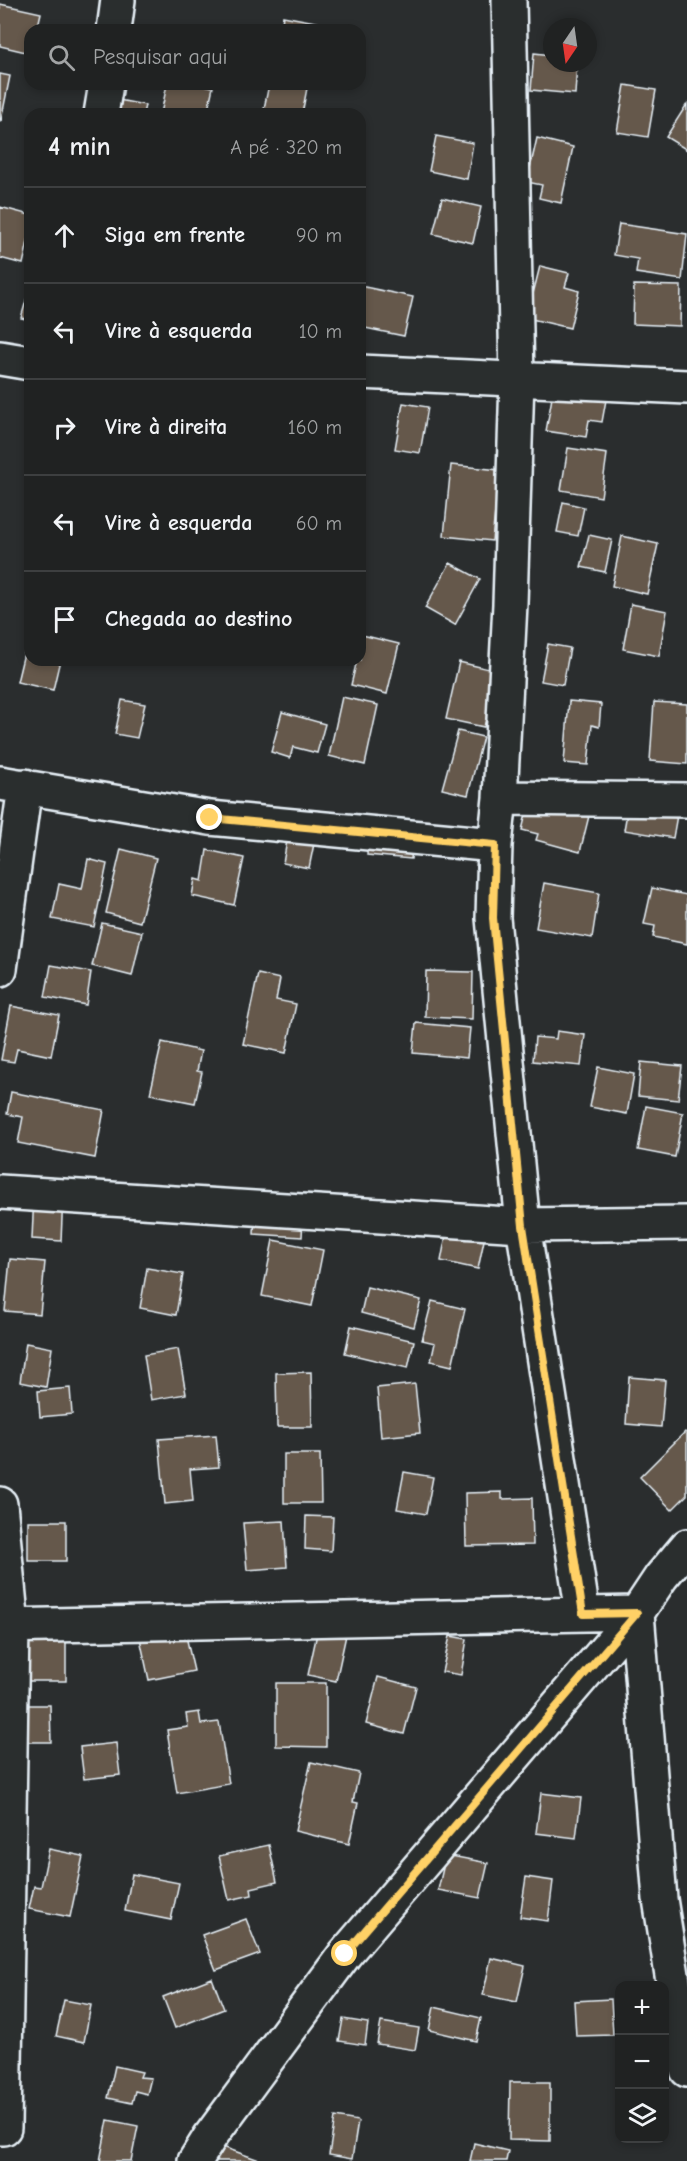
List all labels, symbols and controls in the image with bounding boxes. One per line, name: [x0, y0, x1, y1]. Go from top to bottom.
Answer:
north arrow: [543, 18, 597, 72]
search box: [24, 24, 366, 90]
icon: search: [45, 41, 78, 74]
text: Pesquisar aqui: [93, 44, 228, 70]
text: 4 min: [48, 132, 111, 162]
text: A pé · 320 m: [230, 136, 342, 159]
icon: ahead: [48, 219, 81, 252]
text: Siga em frente: [105, 222, 245, 248]
text: 90 m: [296, 224, 342, 247]
icon: left: [48, 315, 81, 348]
text: Vire à esquerda: [105, 318, 253, 344]
text: 10 m: [299, 320, 342, 343]
icon: right: [48, 411, 81, 444]
text: Vire à direita: [105, 414, 227, 440]
text: 160 m: [288, 416, 342, 439]
icon: left: [48, 507, 81, 540]
text: Vire à esquerda: [105, 510, 253, 536]
text: 60 m: [296, 512, 342, 535]
icon: arrive: [48, 603, 81, 636]
text: Chegada ao destino: [105, 606, 292, 632]
route end: [196, 804, 222, 830]
route start: [331, 1940, 357, 1966]
map controls: [615, 1981, 669, 2143]
button: +: [615, 1981, 669, 2035]
button: −: [615, 2035, 669, 2089]
button: layers: [615, 2089, 669, 2143]

